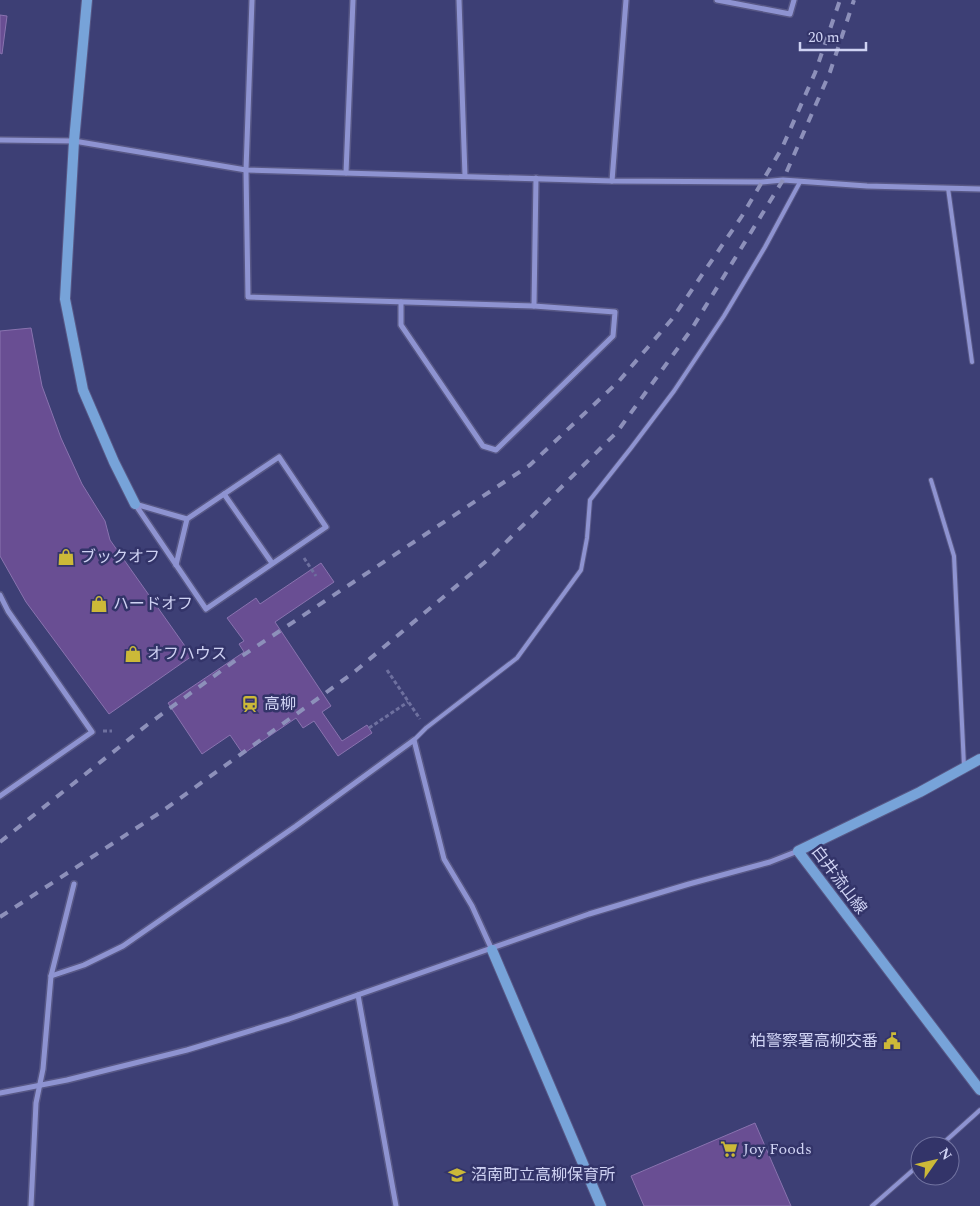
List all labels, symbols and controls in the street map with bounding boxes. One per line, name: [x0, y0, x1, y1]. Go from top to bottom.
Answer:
scale bar: [800, 20, 866, 52]
text: 20 m: [808, 26, 840, 49]
place label: ブックオフ: [80, 545, 160, 569]
shop icon: ブックオフ: [56, 547, 76, 567]
place label: ハードオフ: [113, 592, 193, 616]
shop icon: ハードオフ: [89, 594, 109, 614]
place label: オフハウス: [147, 642, 227, 666]
shop icon: オフハウス: [123, 644, 143, 664]
place label: 高柳: [264, 692, 296, 716]
station icon: 高柳: [240, 694, 260, 714]
street label: 白井流山線: [805, 841, 873, 919]
place label: 柏警察署高柳交番: [750, 1029, 878, 1053]
public building icon: 柏警察署高柳交番: [882, 1031, 902, 1051]
north arrow: [910, 1136, 960, 1186]
place label: Joy Foods: [743, 1137, 812, 1161]
supermarket icon: Joy Foods: [719, 1139, 739, 1159]
text: N: [933, 1143, 957, 1165]
place label: 沼南町立高柳保育所: [471, 1163, 615, 1187]
school or university icon: 沼南町立高柳保育所: [447, 1165, 467, 1185]

